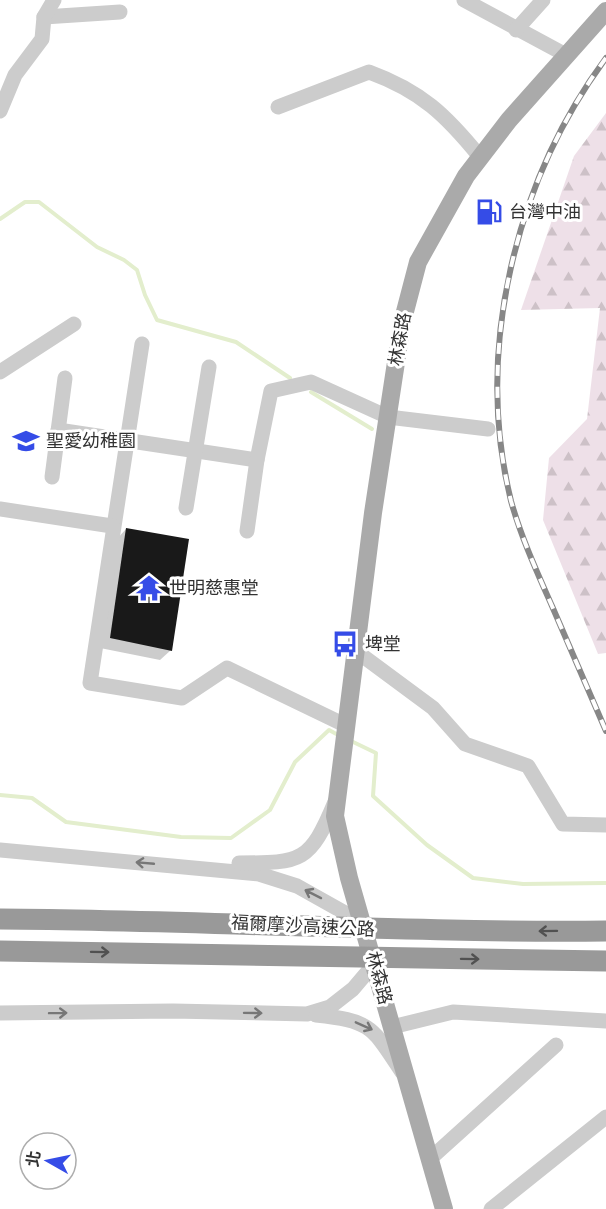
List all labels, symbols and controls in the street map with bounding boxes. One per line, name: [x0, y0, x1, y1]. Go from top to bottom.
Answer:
fuel station icon: 台灣中油: [474, 197, 504, 227]
place label: 台灣中油: [509, 201, 581, 223]
street label: 林森路: [384, 311, 416, 367]
school or university icon: 聖愛幼稚園: [11, 426, 41, 456]
place label: 聖愛幼稚園: [46, 430, 136, 452]
temple icon: 世明慈惠堂: [134, 573, 164, 603]
place label: 世明慈惠堂: [169, 577, 259, 599]
bus stop icon: 埤堂: [330, 629, 360, 659]
place label: 埤堂: [365, 633, 401, 655]
one-way arrow: [136, 857, 156, 868]
one-way arrow: [304, 888, 322, 899]
street label: 福爾摩沙高速公路: [231, 911, 375, 941]
one-way arrow: [538, 926, 558, 937]
one-way arrow: [90, 946, 110, 958]
street label: 林森路: [361, 949, 397, 1007]
one-way arrow: [460, 953, 480, 965]
one-way arrow: [48, 1007, 68, 1018]
one-way arrow: [243, 1007, 263, 1019]
one-way arrow: [354, 1021, 372, 1032]
north arrow: [18, 1131, 78, 1191]
text: 北: [23, 1149, 44, 1168]

